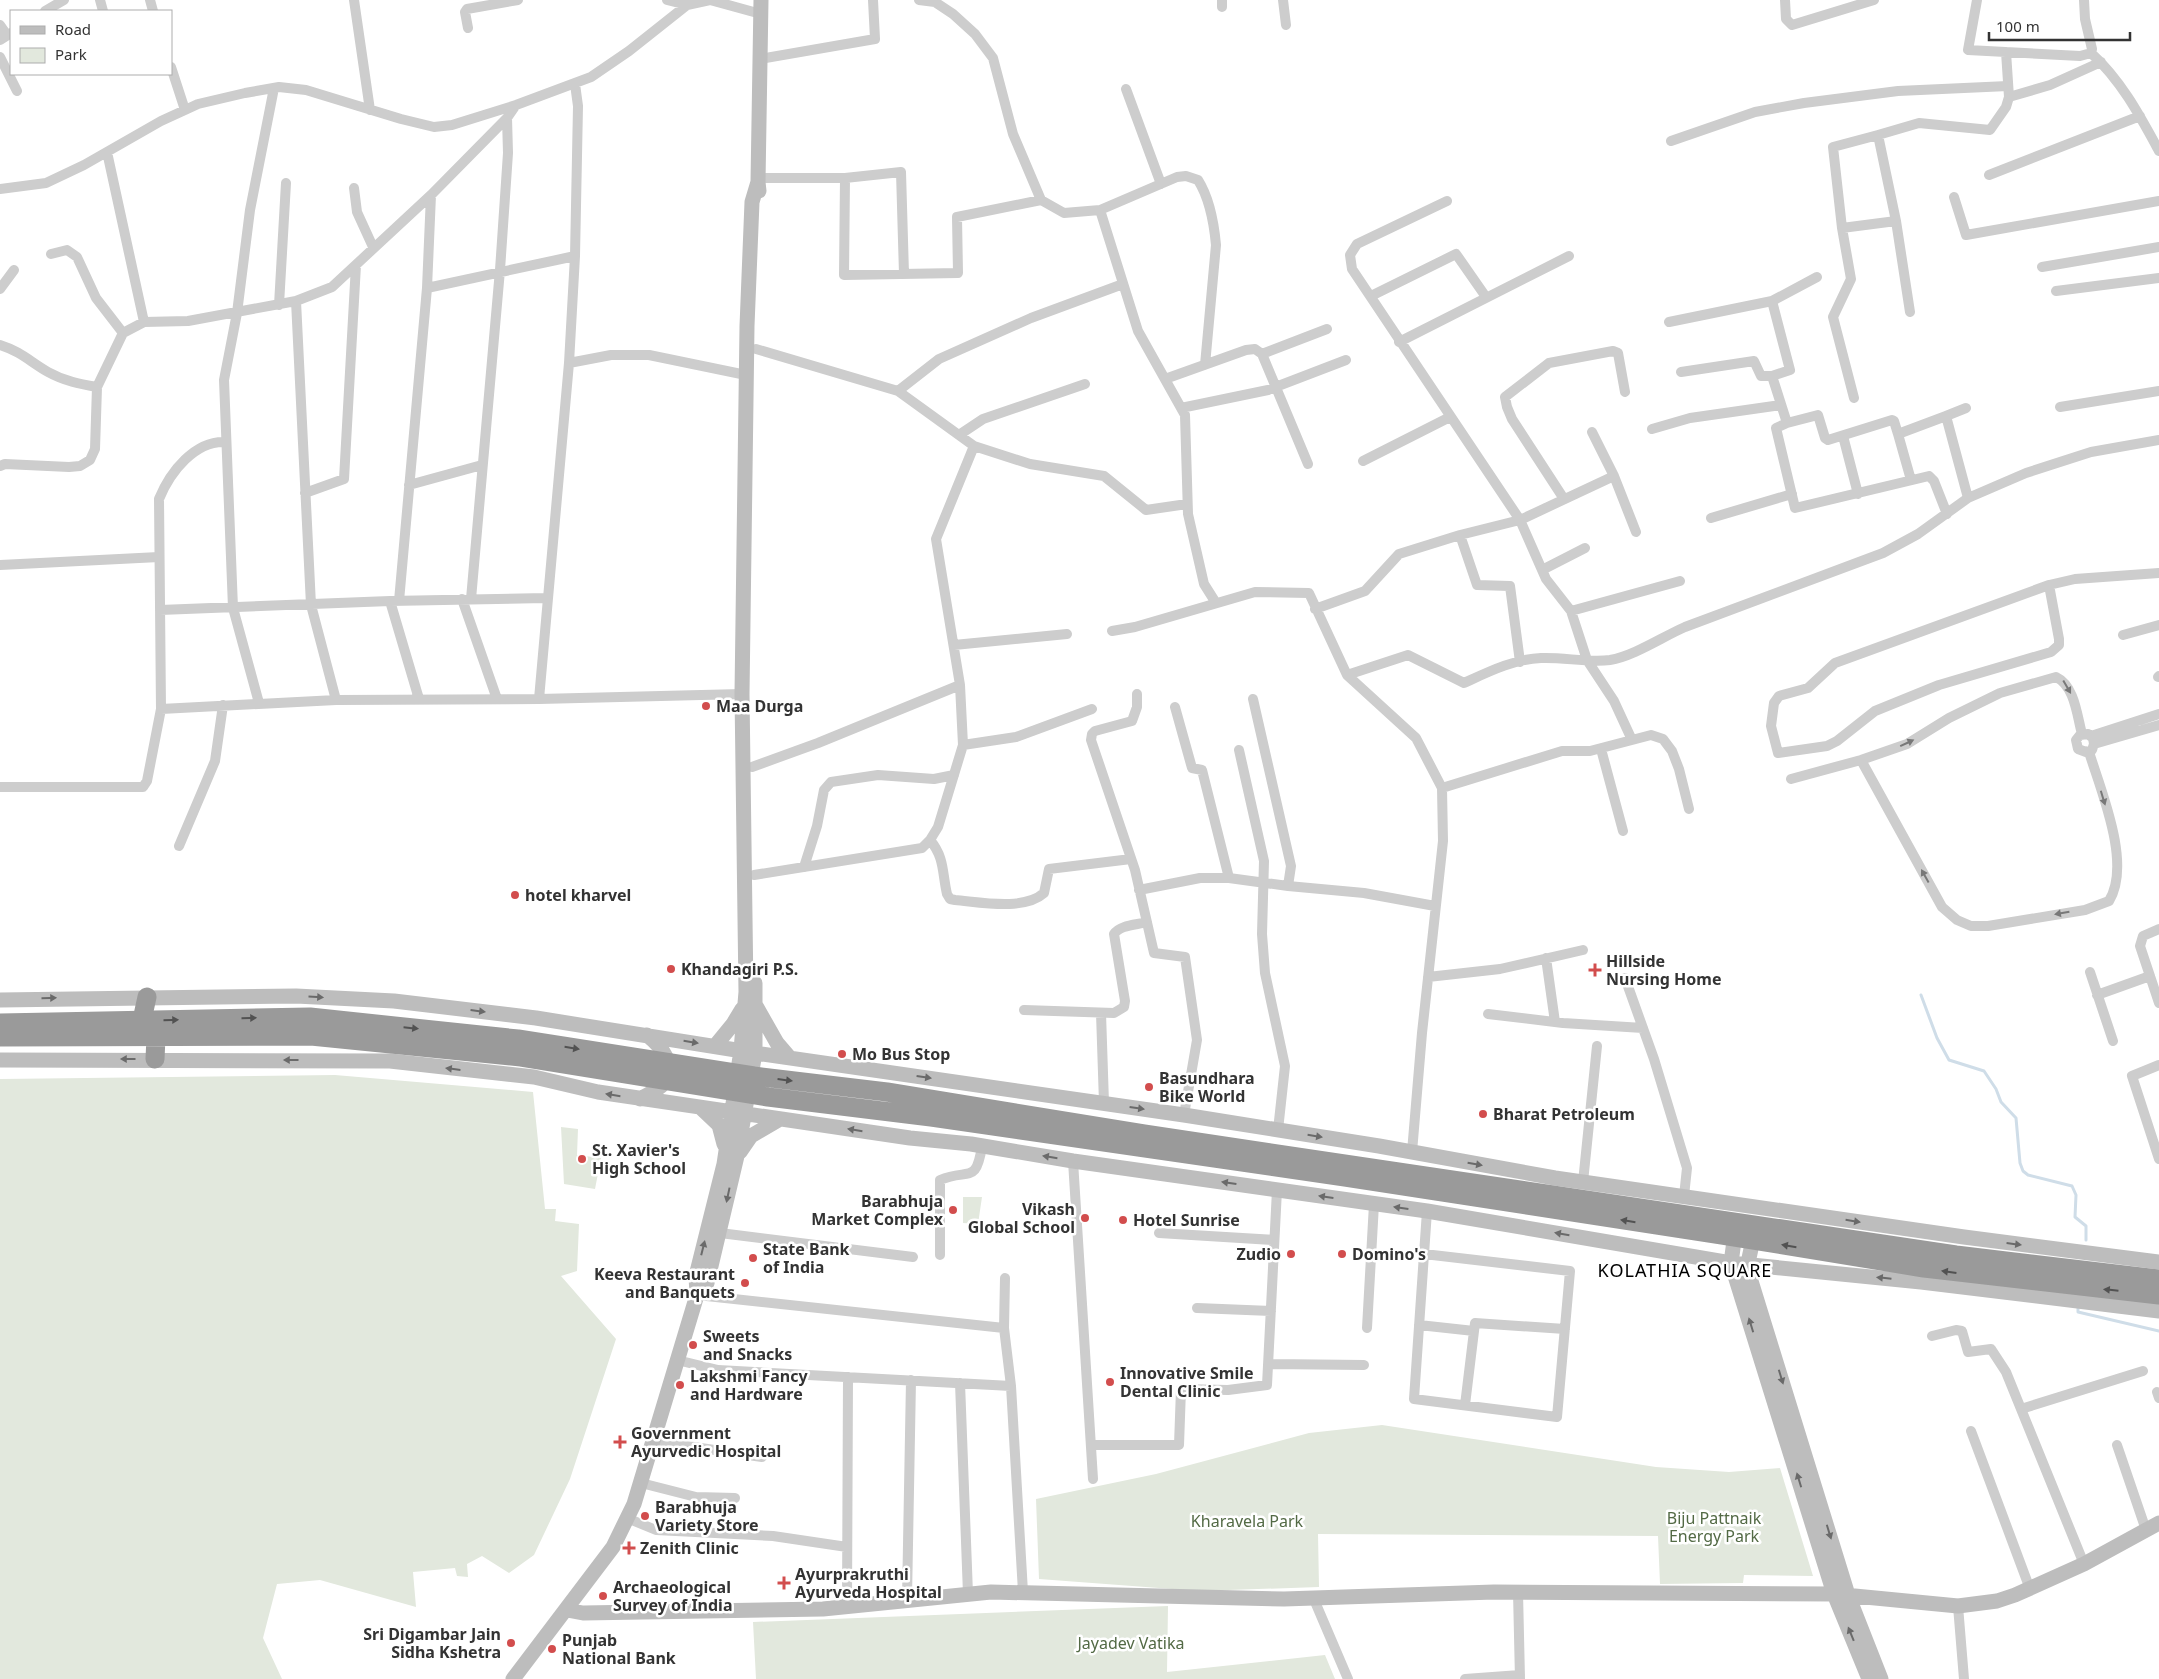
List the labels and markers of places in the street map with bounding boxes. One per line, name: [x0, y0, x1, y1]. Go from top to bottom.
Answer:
place label: Maa Durga: [716, 695, 803, 717]
marker: Maa Durga: [700, 700, 712, 712]
place label: hotel kharvel: [525, 884, 631, 906]
marker: hotel kharvel: [509, 889, 521, 901]
place label: Hillside Nursing Home: [1606, 950, 1721, 990]
place label: Khandagiri P.S.: [681, 958, 798, 980]
marker: Khandagiri P.S.: [665, 963, 677, 975]
marker: Hillside Nursing Home: [1588, 963, 1602, 977]
place label: Mo Bus Stop: [852, 1043, 950, 1065]
marker: Mo Bus Stop: [836, 1048, 848, 1060]
place label: Basundhara Bike World: [1159, 1067, 1255, 1107]
marker: Basundhara Bike World: [1143, 1081, 1155, 1093]
place label: Bharat Petroleum: [1493, 1103, 1635, 1125]
marker: Bharat Petroleum: [1477, 1108, 1489, 1120]
place label: St. Xavier's High School: [592, 1139, 686, 1179]
marker: St. Xavier's High School: [576, 1153, 588, 1165]
place label: Barabhuja Market Complex: [811, 1190, 944, 1230]
place label: Vikash Global School: [968, 1198, 1075, 1238]
marker: Barabhuja Market Complex: [947, 1204, 959, 1216]
place label: Hotel Sunrise: [1133, 1209, 1240, 1231]
marker: Vikash Global School: [1079, 1212, 1091, 1224]
marker: Hotel Sunrise: [1117, 1214, 1129, 1226]
place label: State Bank of India: [763, 1238, 850, 1278]
place label: Zudio: [1236, 1243, 1281, 1265]
place label: Domino's: [1352, 1243, 1426, 1265]
marker: Zudio: [1285, 1248, 1297, 1260]
marker: Domino's: [1336, 1248, 1348, 1260]
marker: State Bank of India: [747, 1252, 759, 1264]
place label: Keeva Restaurant and Banquets: [594, 1263, 735, 1303]
marker: Keeva Restaurant and Banquets: [739, 1277, 751, 1289]
place label: Sweets and Snacks: [703, 1325, 792, 1365]
marker: Sweets and Snacks: [687, 1339, 699, 1351]
place label: Innovative Smile Dental Clinic: [1120, 1362, 1254, 1402]
place label: Lakshmi Fancy and Hardware: [690, 1365, 808, 1405]
marker: Innovative Smile Dental Clinic: [1104, 1376, 1116, 1388]
marker: Lakshmi Fancy and Hardware: [674, 1379, 686, 1391]
place label: Government Ayurvedic Hospital: [631, 1422, 781, 1462]
marker: Government Ayurvedic Hospital: [613, 1435, 627, 1449]
place label: Barabhuja Variety Store: [655, 1496, 759, 1536]
marker: Barabhuja Variety Store: [639, 1510, 651, 1522]
place label: Zenith Clinic: [640, 1537, 739, 1559]
marker: Zenith Clinic: [622, 1541, 636, 1555]
place label: Ayurprakruthi Ayurveda Hospital: [795, 1563, 942, 1603]
place label: Archaeological Survey of India: [613, 1576, 733, 1616]
marker: Ayurprakruthi Ayurveda Hospital: [777, 1576, 791, 1590]
marker: Archaeological Survey of India: [597, 1590, 609, 1602]
place label: Sri Digambar Jain Sidha Kshetra: [363, 1623, 501, 1663]
place label: Punjab National Bank: [562, 1629, 676, 1669]
marker: Sri Digambar Jain Sidha Kshetra: [505, 1637, 517, 1649]
marker: Punjab National Bank: [546, 1643, 558, 1655]

